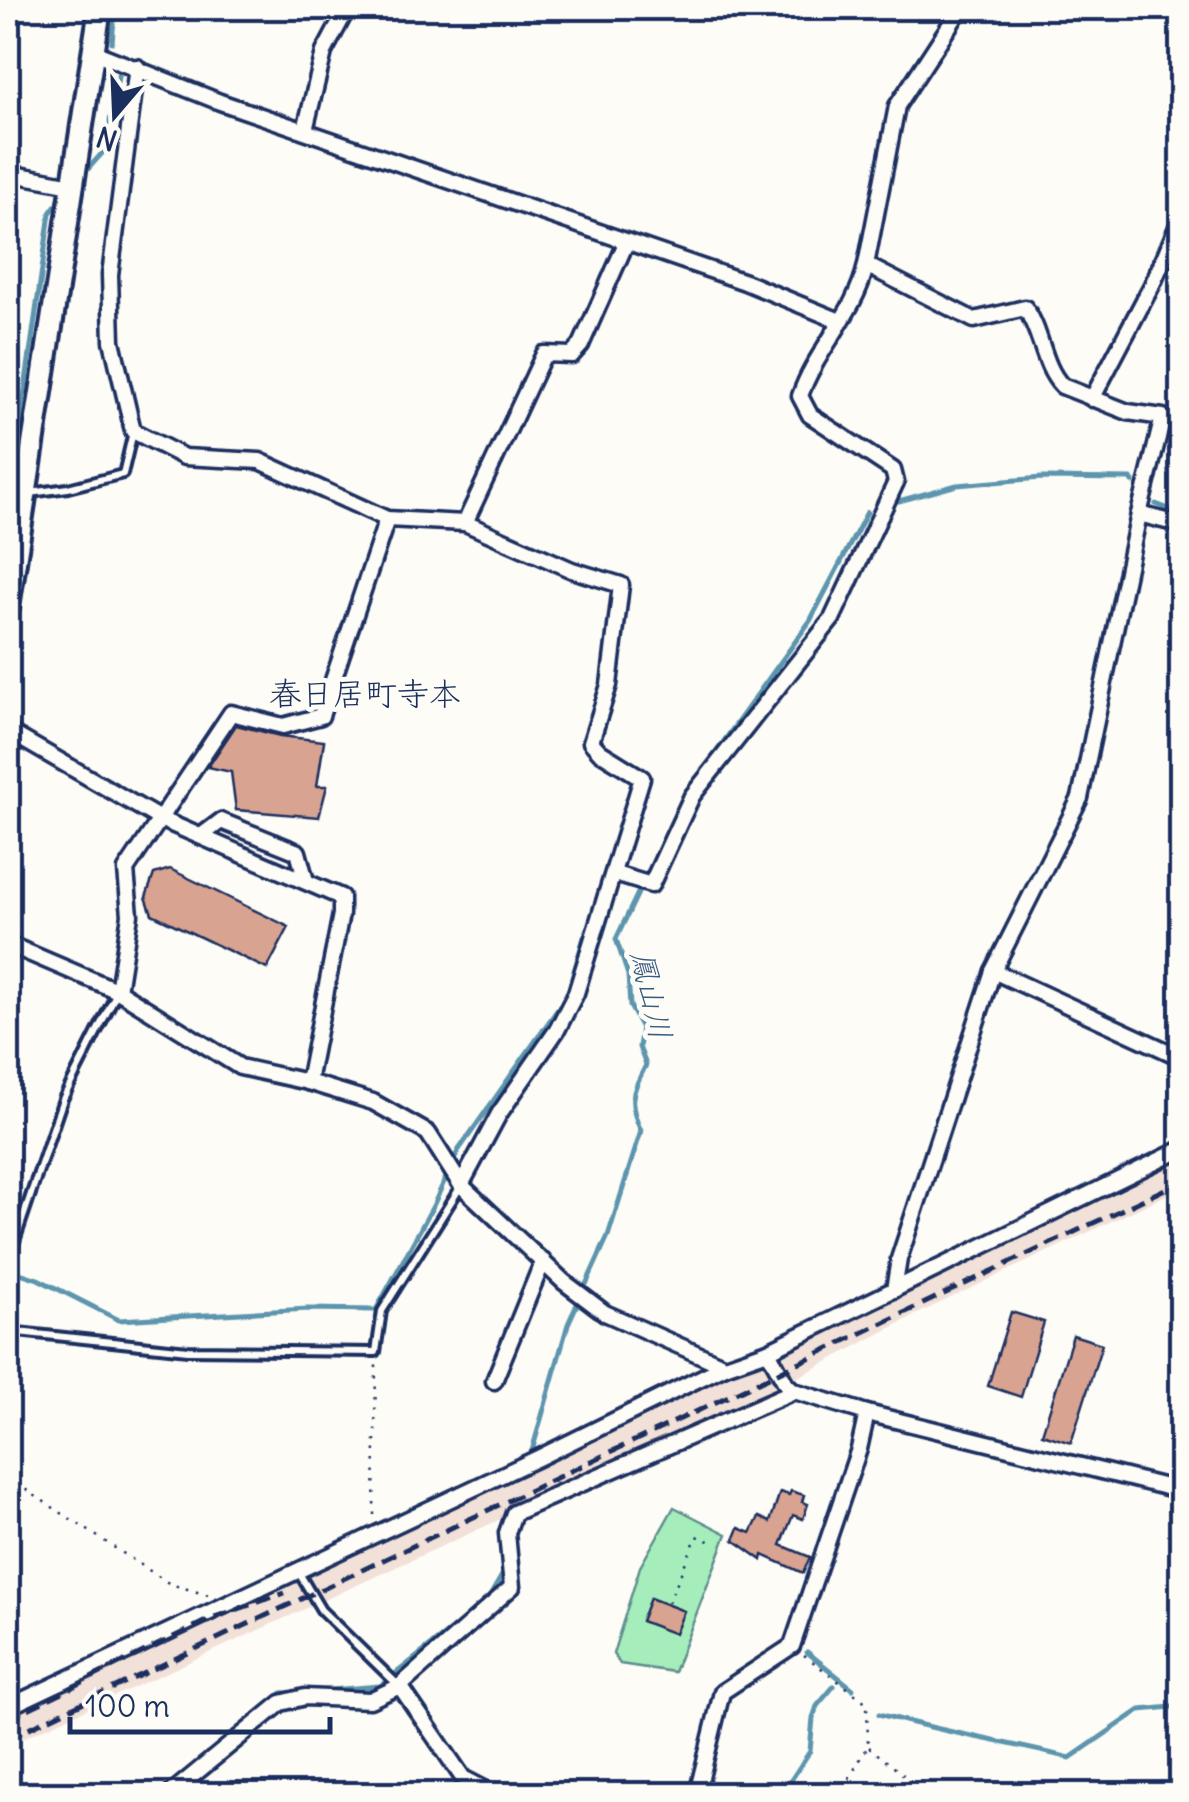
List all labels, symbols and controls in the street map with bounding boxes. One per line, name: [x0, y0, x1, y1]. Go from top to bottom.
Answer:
north arrow: [65, 65, 165, 165]
text: N: [92, 118, 122, 159]
district label: 春日居町寺本: [269, 673, 461, 714]
water label: 鳳山川: [623, 947, 681, 1043]
scale bar: [70, 1672, 330, 1734]
text: 100 m: [85, 1687, 170, 1725]

